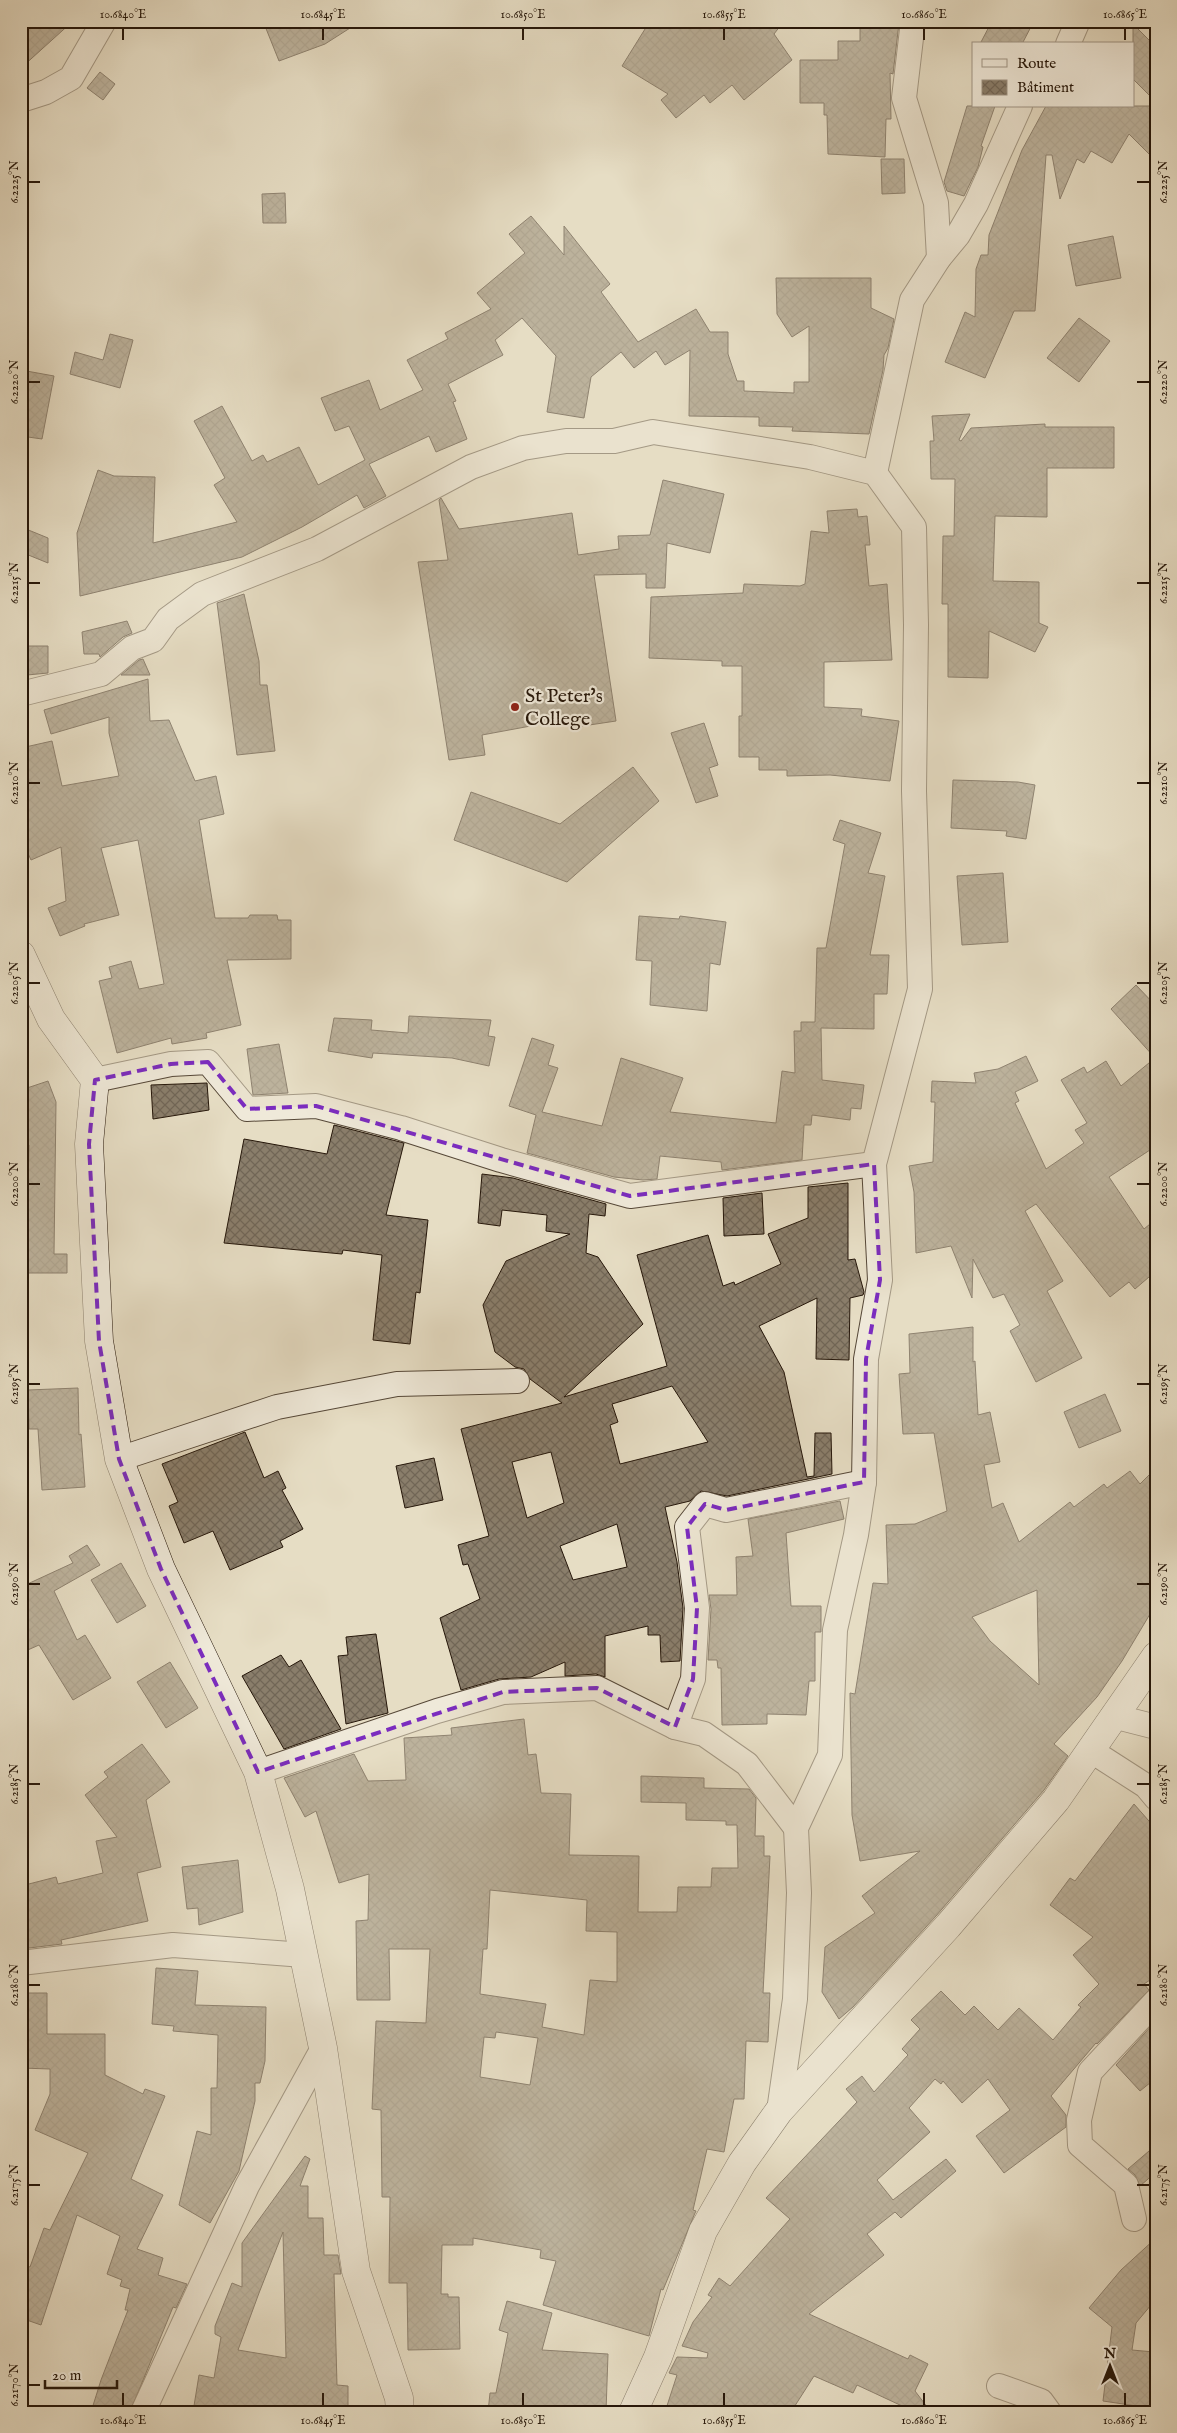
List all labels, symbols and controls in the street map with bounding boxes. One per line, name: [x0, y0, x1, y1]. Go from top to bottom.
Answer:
text: 10.6840°E: [100, 7, 146, 22]
text: 10.6845°E: [301, 7, 345, 22]
text: 10.6850°E: [501, 7, 545, 22]
text: 10.6855°E: [702, 7, 746, 22]
text: 10.6860°E: [901, 7, 947, 22]
text: 10.6865°E: [1103, 7, 1147, 22]
legend: [972, 42, 1134, 108]
text: Route: [1017, 54, 1056, 73]
text: Bâtiment: [1017, 78, 1074, 97]
text: 6.2225°N: [7, 160, 22, 204]
text: 6.2225°N: [1156, 160, 1171, 204]
text: 6.2220°N: [7, 359, 22, 404]
text: 6.2220°N: [1156, 359, 1171, 404]
text: 6.2215°N: [7, 561, 22, 604]
text: 6.2215°N: [1156, 561, 1171, 604]
place label: St Peter's College: [525, 684, 603, 732]
marker: St Peter's College: [509, 701, 521, 713]
text: 6.2210°N: [7, 761, 22, 805]
text: 6.2210°N: [1156, 761, 1171, 805]
text: 6.2205°N: [7, 961, 22, 1005]
text: 6.2205°N: [1156, 961, 1171, 1005]
text: 6.2200°N: [7, 1161, 22, 1206]
text: 6.2200°N: [1156, 1161, 1171, 1206]
text: 6.2195°N: [7, 1363, 22, 1405]
text: 6.2195°N: [1156, 1363, 1171, 1405]
text: 6.2190°N: [7, 1562, 22, 1606]
text: 6.2190°N: [1156, 1562, 1171, 1606]
text: 6.2185°N: [7, 1763, 22, 1804]
text: 6.2185°N: [1156, 1763, 1171, 1804]
text: 6.2180°N: [7, 1963, 22, 2006]
text: 6.2180°N: [1156, 1963, 1171, 2006]
text: 6.2175°N: [7, 2163, 22, 2206]
text: 6.2175°N: [1156, 2163, 1171, 2206]
north arrow: [1084, 2340, 1134, 2390]
text: N: [1103, 2345, 1116, 2363]
scale bar: [45, 2358, 118, 2390]
text: 6.2170°N: [7, 2363, 22, 2407]
text: 20 m: [52, 2366, 82, 2385]
text: 10.6840°E: [100, 2413, 146, 2428]
text: 10.6845°E: [301, 2413, 345, 2428]
text: 10.6850°E: [501, 2413, 545, 2428]
text: 10.6855°E: [702, 2413, 746, 2428]
text: 10.6860°E: [901, 2413, 947, 2428]
text: 10.6865°E: [1103, 2413, 1147, 2428]

